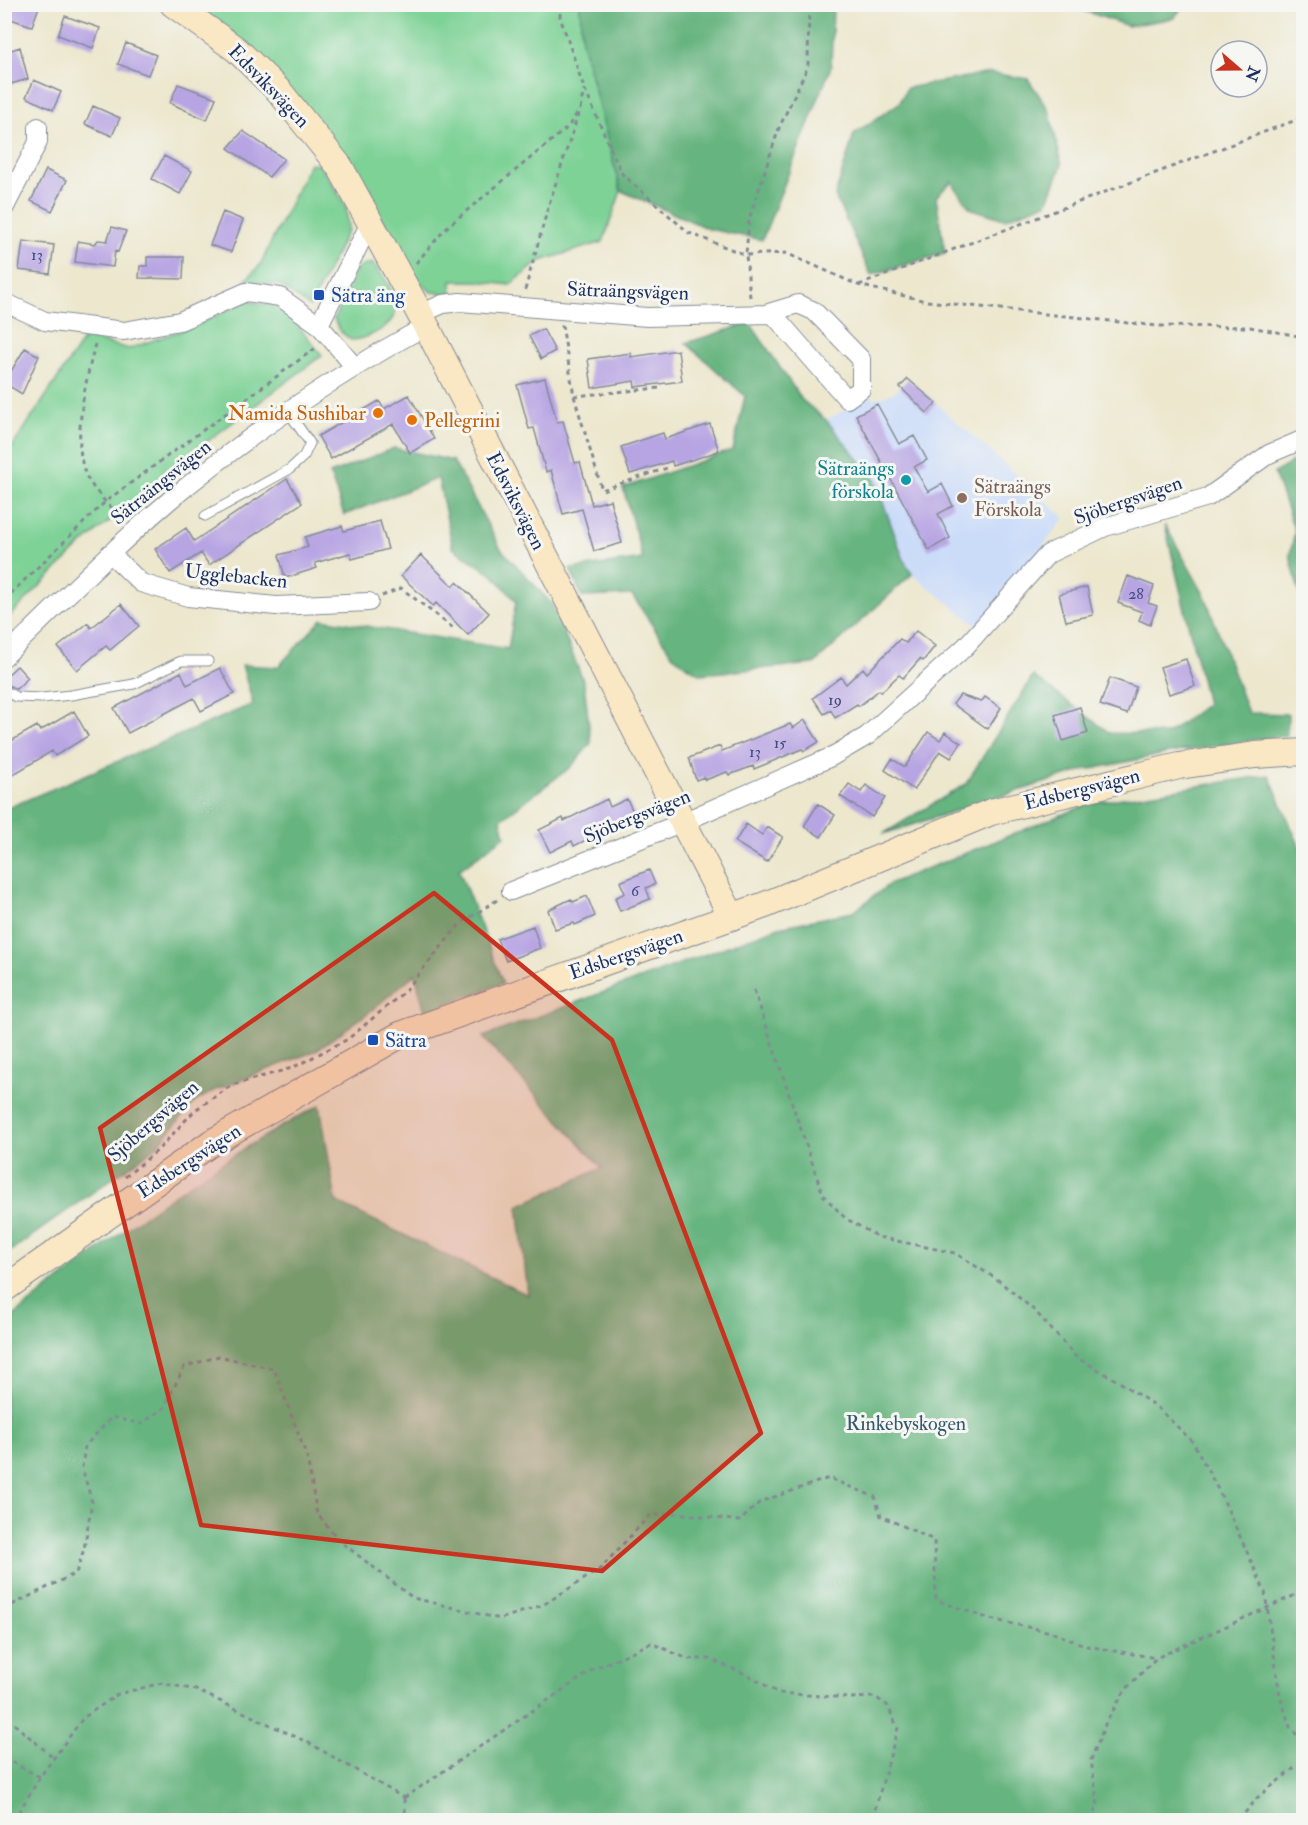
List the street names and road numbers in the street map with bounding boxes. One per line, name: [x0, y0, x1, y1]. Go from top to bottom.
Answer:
street label: Edsviksvägen: [223, 39, 315, 133]
street label: Sätraängsvägen: [567, 276, 689, 306]
street label: Sätraängsvägen: [106, 434, 216, 530]
street label: Edsviksvägen: [481, 448, 551, 554]
street label: Sjöbergsvägen: [1071, 470, 1185, 530]
street label: Ugglebacken: [183, 558, 289, 594]
street label: Edsbergsvägen: [1021, 763, 1143, 815]
street label: Sjöbergsvägen: [580, 783, 694, 849]
street label: Edsbergsvägen: [566, 923, 686, 985]
street label: Sjöbergsvägen: [102, 1075, 204, 1167]
street label: Edsbergsvägen: [132, 1118, 246, 1204]

